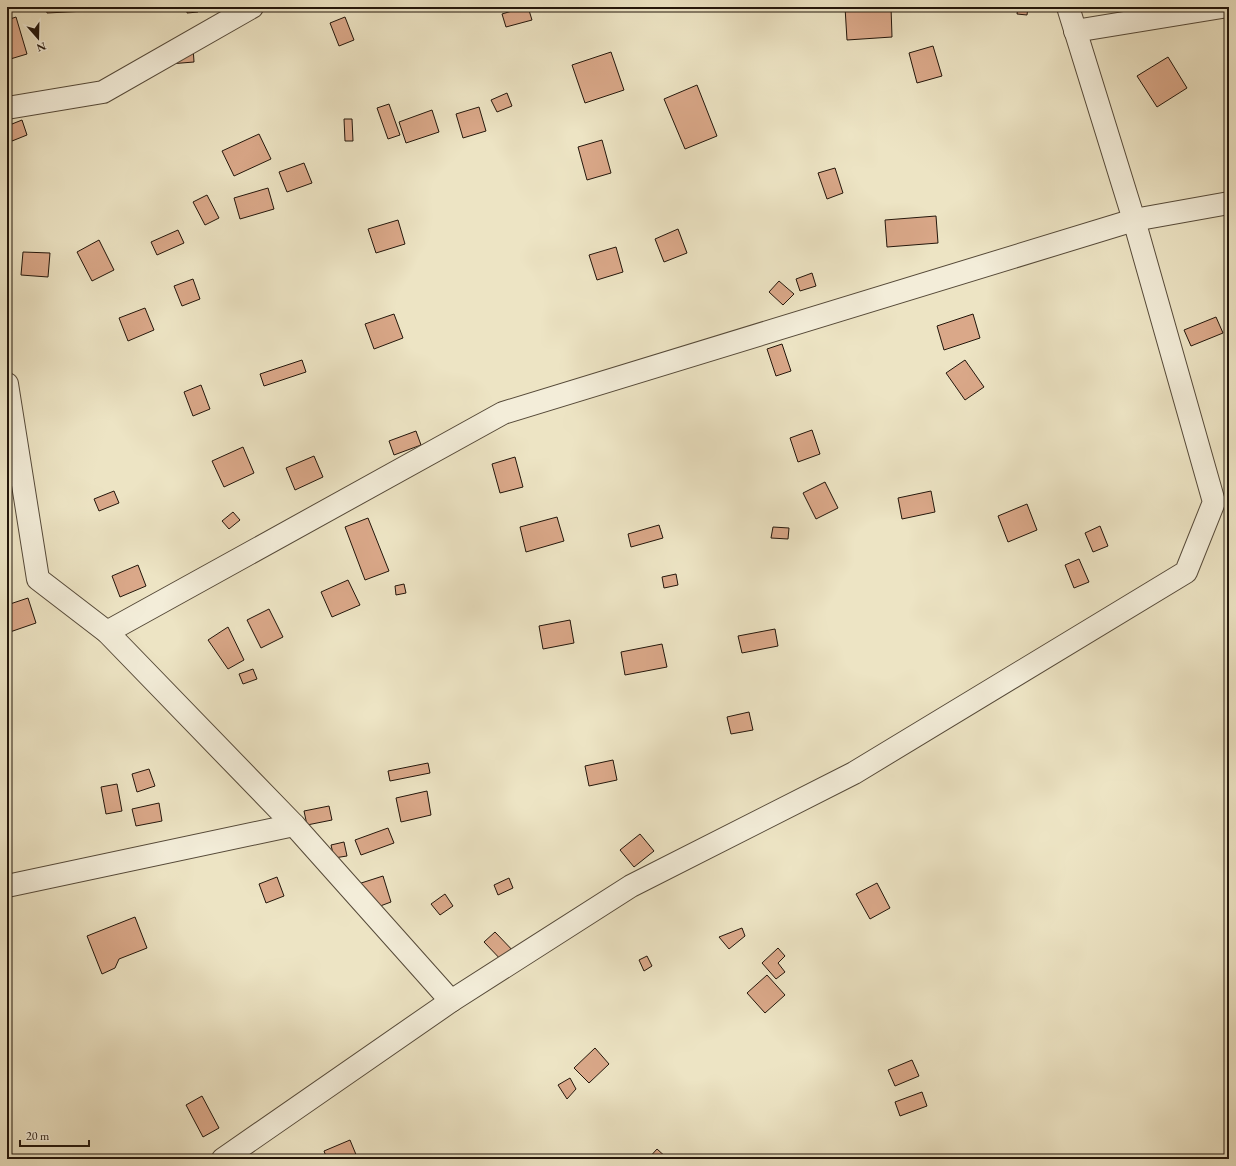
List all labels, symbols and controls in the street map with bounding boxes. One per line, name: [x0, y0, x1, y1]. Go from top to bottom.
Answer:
north arrow: [18, 18, 58, 58]
text: N: [35, 39, 48, 56]
scale bar: [20, 1122, 89, 1148]
text: 20 m: [26, 1128, 50, 1144]

